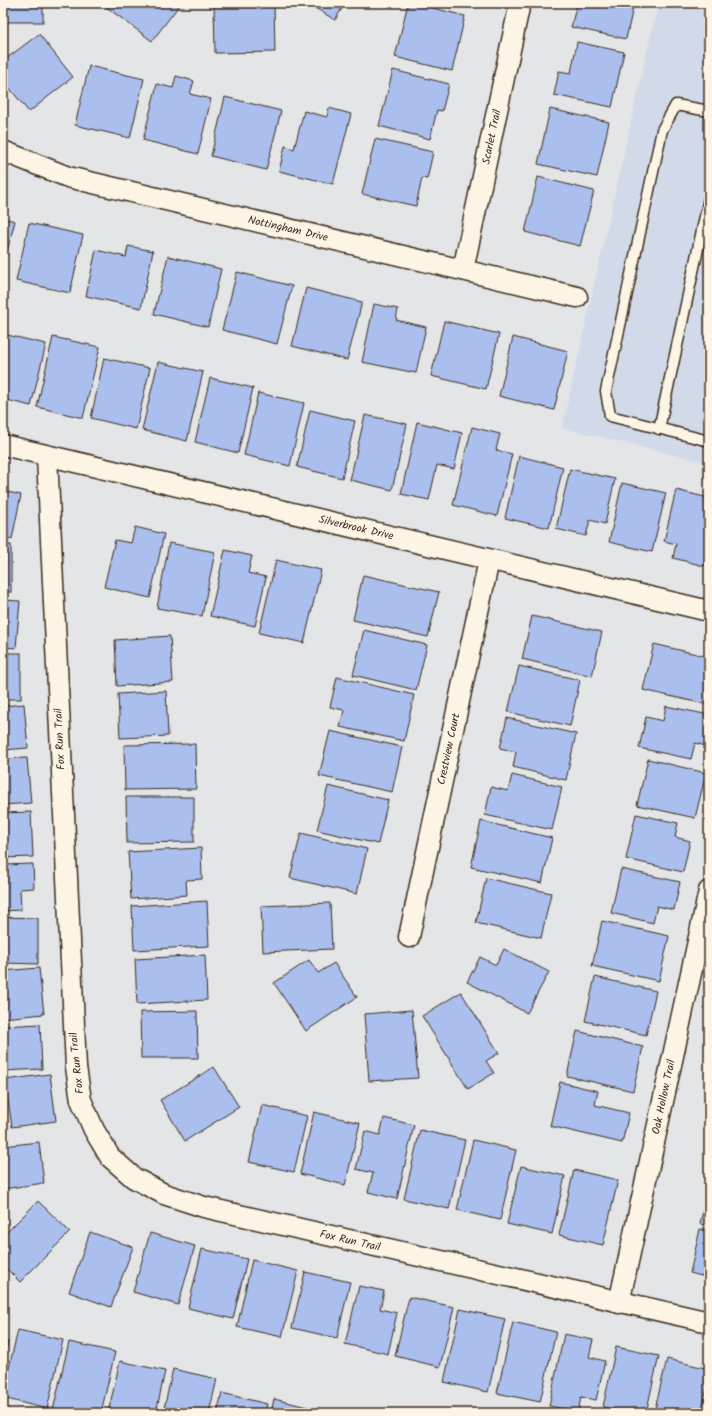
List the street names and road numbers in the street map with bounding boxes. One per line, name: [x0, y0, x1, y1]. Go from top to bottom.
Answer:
street label: Scarlet Trail: [477, 108, 507, 166]
street label: Nottingham Drive: [246, 211, 330, 247]
street label: Silverbrook Drive: [317, 511, 395, 545]
street label: Fox Run Trail: [49, 707, 71, 770]
street label: Crestview Court: [433, 711, 466, 787]
street label: Fox Run Trail: [65, 1031, 89, 1095]
street label: Oak Hollow Trail: [647, 1058, 681, 1136]
street label: Fox Run Trail: [318, 1225, 382, 1257]

